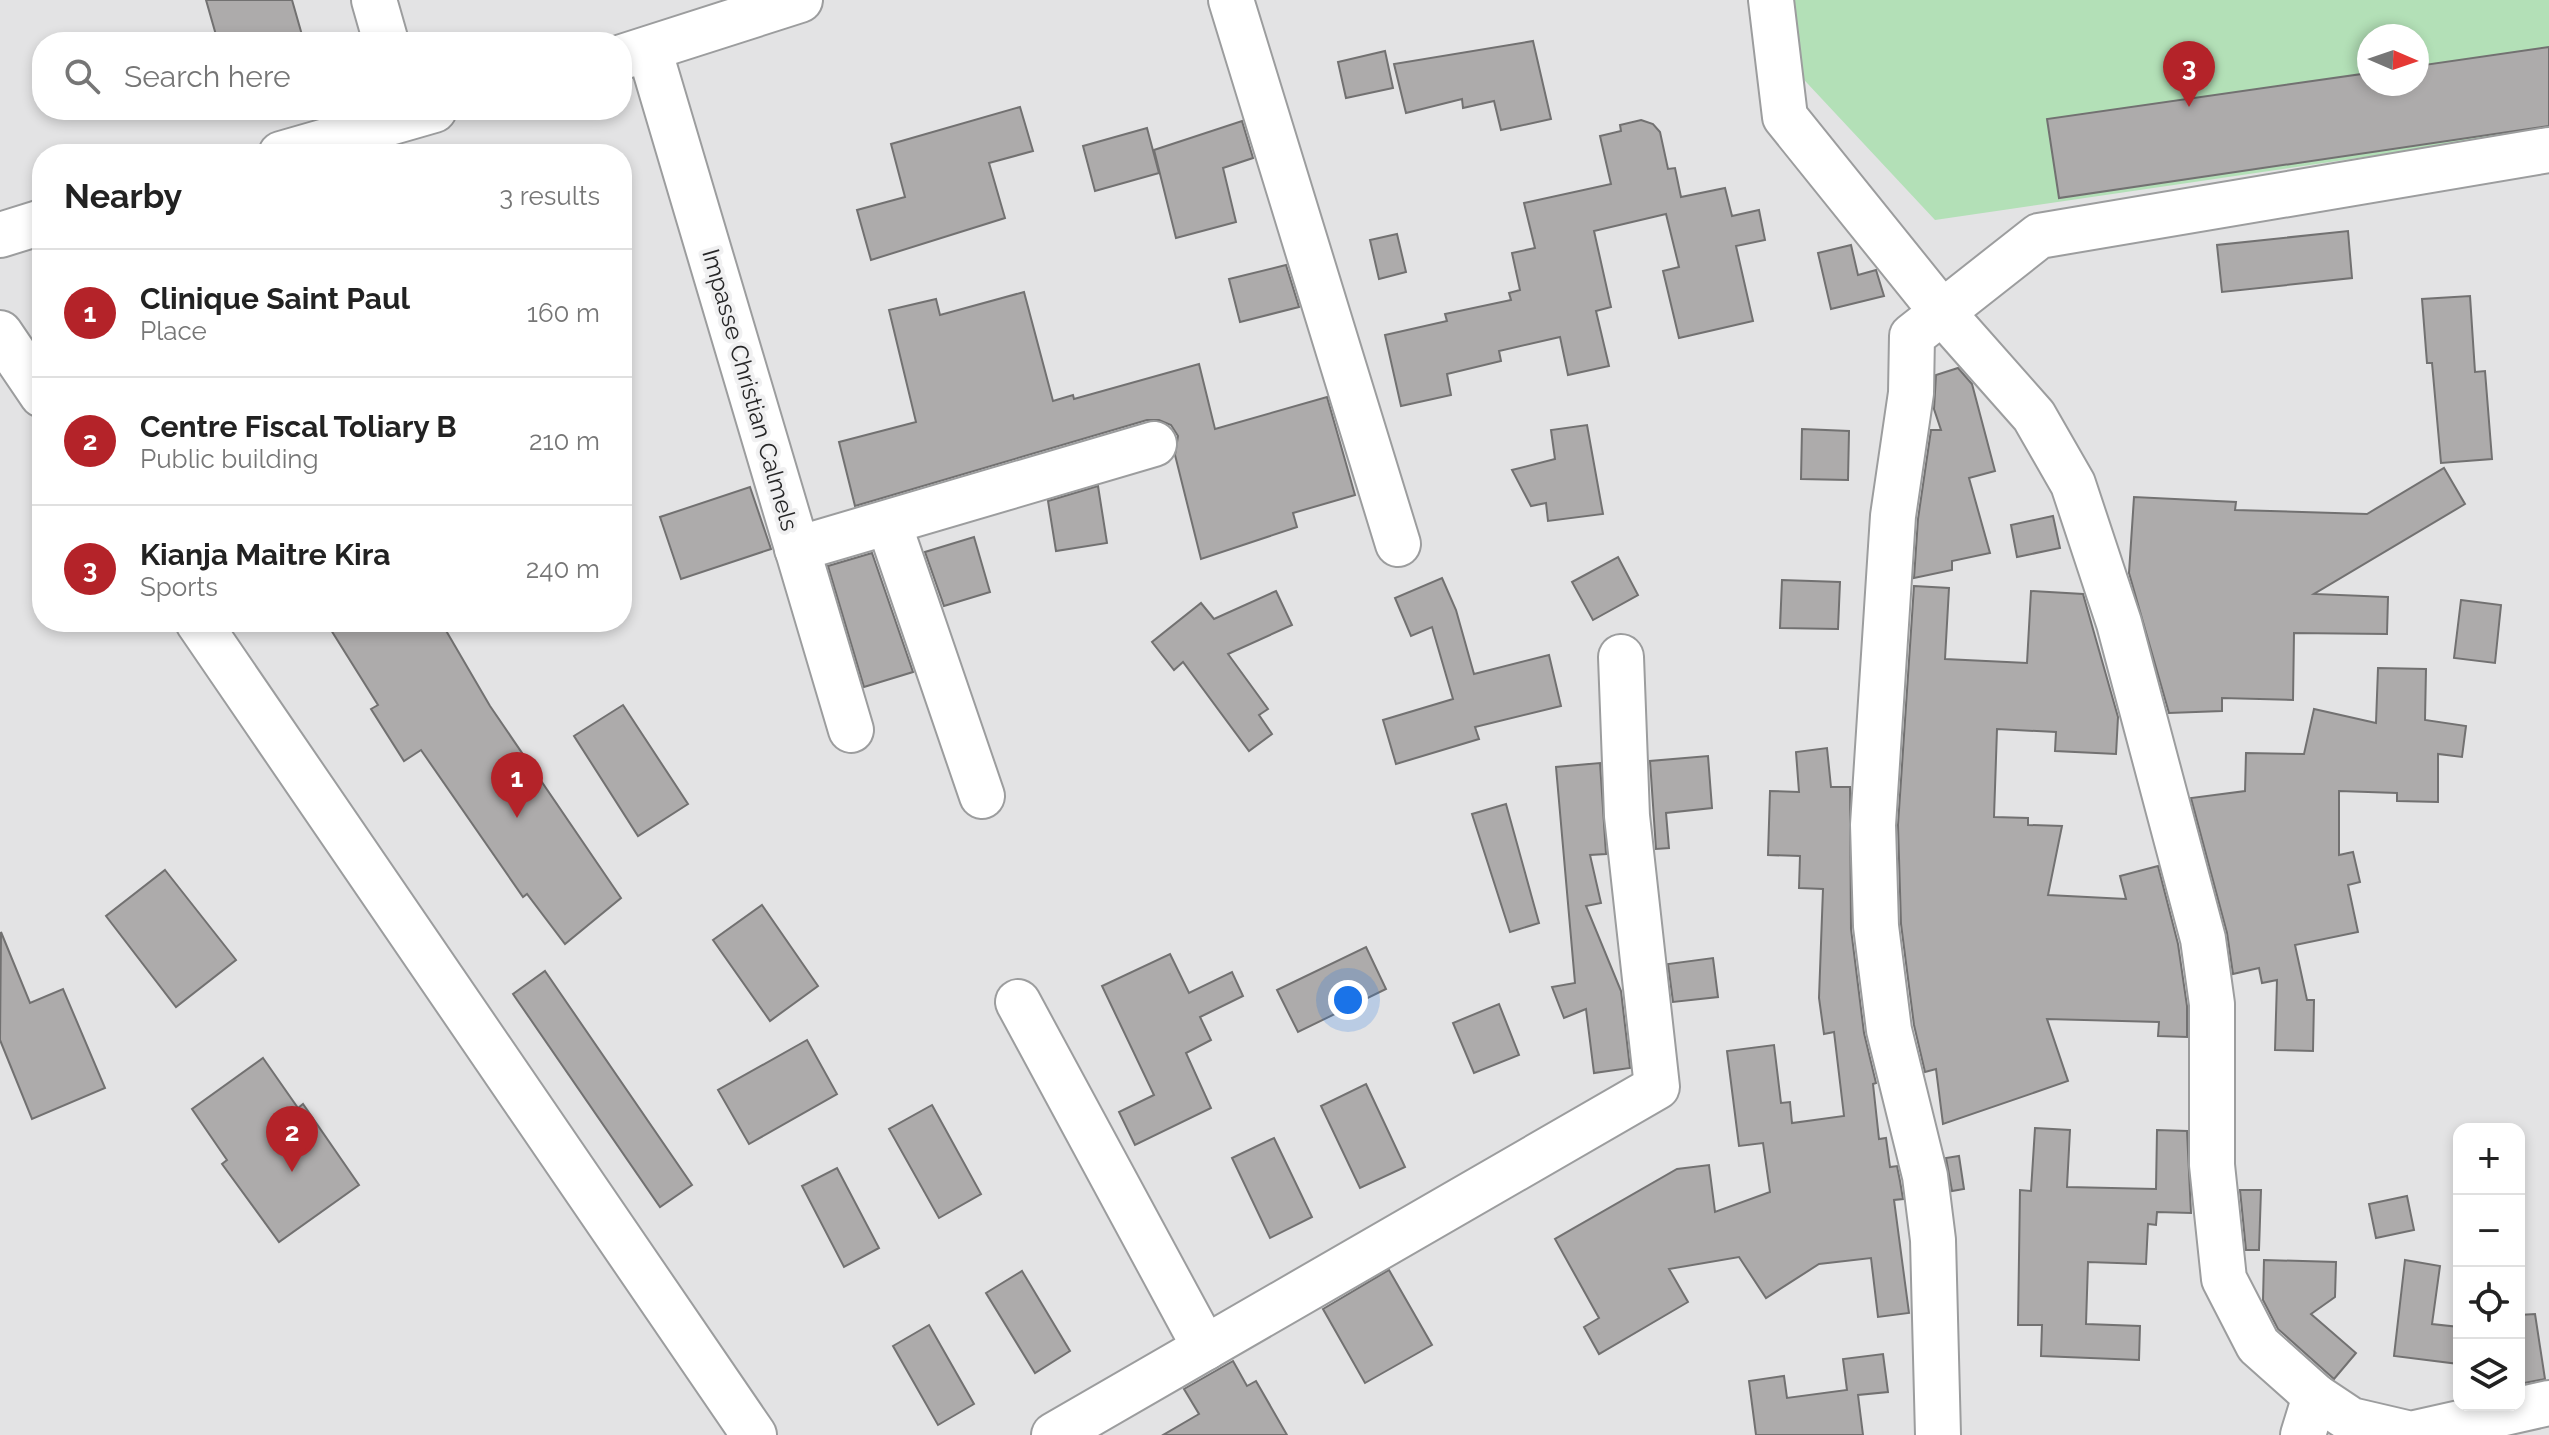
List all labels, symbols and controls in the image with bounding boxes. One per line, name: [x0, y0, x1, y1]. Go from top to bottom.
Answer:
north arrow: [2357, 24, 2429, 96]
search box: [32, 32, 632, 120]
pin: 3: [2163, 41, 2215, 107]
icon: search: [60, 54, 104, 98]
text: Search here: [124, 59, 291, 94]
text: Nearby: [64, 176, 182, 216]
text: 3 results: [499, 181, 600, 211]
street label: Impasse Christian Calmels: [696, 246, 805, 534]
text: Clinique Saint Paul: [140, 281, 410, 316]
text: 1: [84, 298, 96, 328]
text: 160 m: [527, 298, 600, 328]
text: Place: [140, 316, 207, 346]
text: Centre Fiscal Toliary B: [140, 409, 457, 444]
text: 2: [83, 426, 97, 456]
text: 210 m: [529, 426, 600, 456]
text: Public building: [140, 444, 319, 474]
text: Kianja Maitre Kira: [140, 537, 391, 572]
text: 3: [83, 554, 97, 584]
text: 240 m: [526, 554, 600, 584]
text: Sports: [140, 572, 218, 602]
pin: 1: [491, 752, 543, 818]
your location: [1328, 980, 1368, 1020]
pin: 2: [266, 1106, 318, 1172]
map controls: [2453, 1123, 2525, 1411]
button: +: [2453, 1123, 2525, 1195]
button: −: [2453, 1195, 2525, 1267]
button: locate: [2453, 1267, 2525, 1339]
button: layers: [2453, 1339, 2525, 1411]

